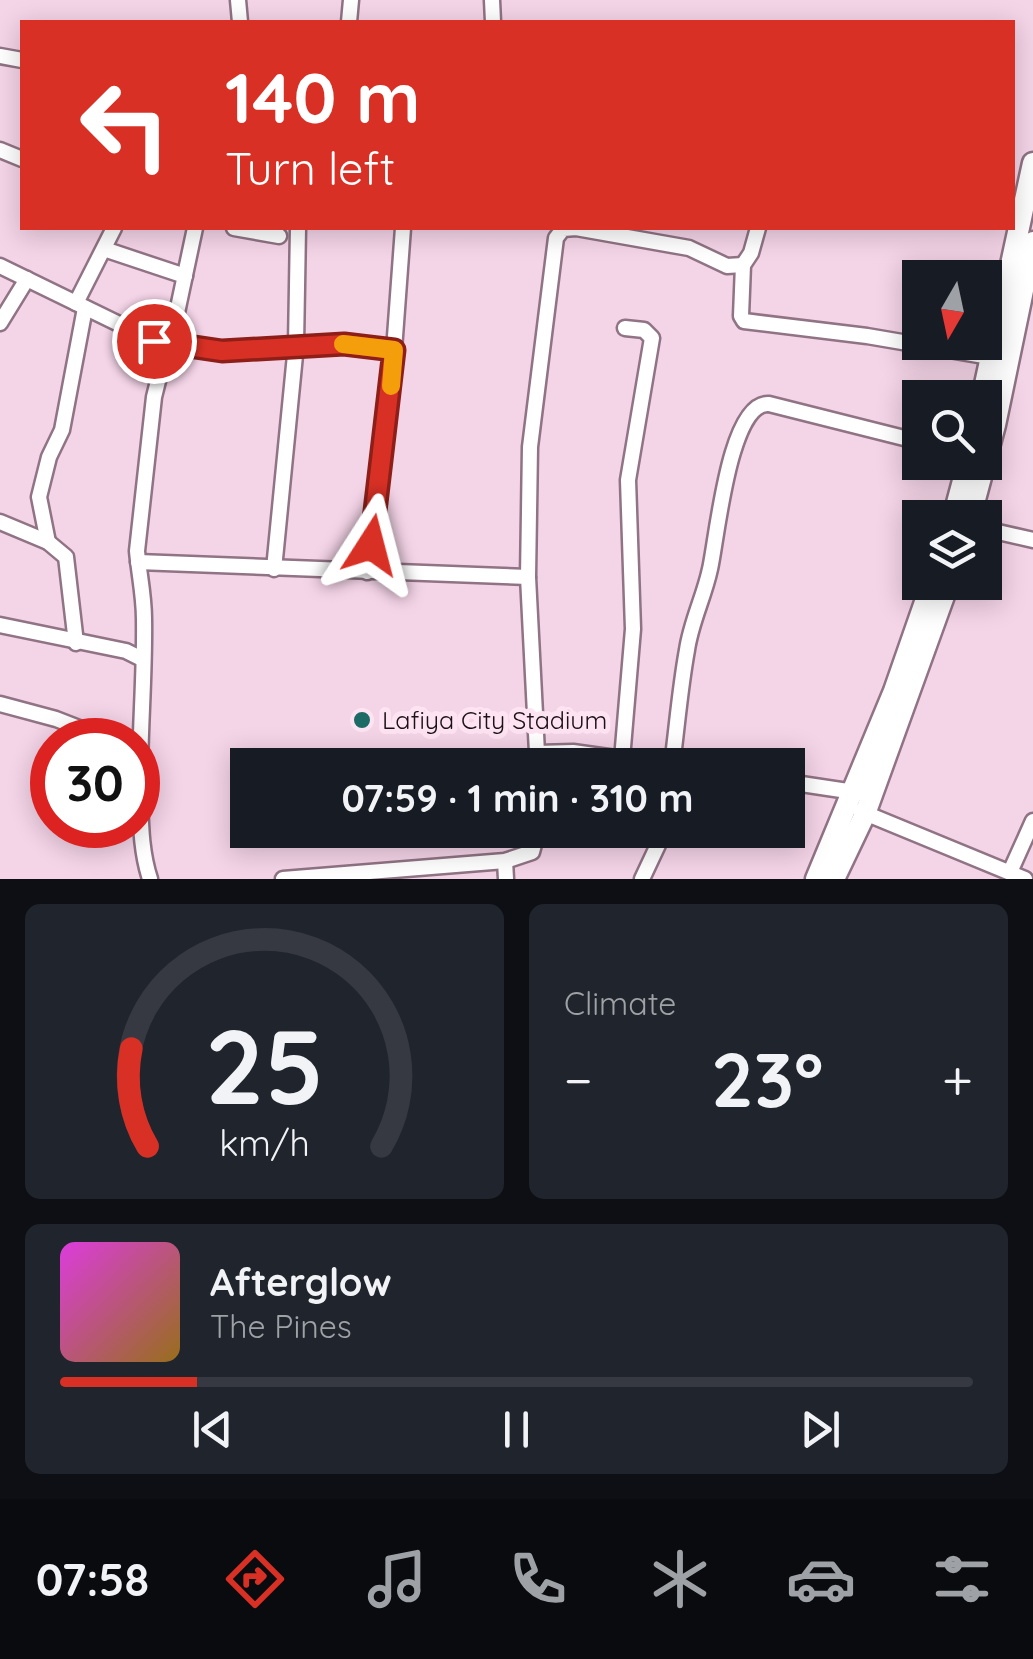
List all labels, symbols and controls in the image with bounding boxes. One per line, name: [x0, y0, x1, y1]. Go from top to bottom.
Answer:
text: 140 m: [225, 53, 421, 141]
icon: left: [60, 60, 190, 190]
text: Turn left: [225, 140, 395, 196]
north arrow: [902, 260, 1002, 360]
map controls: [902, 260, 1002, 600]
pin: [112, 299, 197, 384]
icon: arrive: [127, 314, 182, 369]
button: search: [902, 380, 1002, 480]
position arrow: [319, 493, 423, 597]
button: layers: [902, 500, 1002, 600]
place label: Lafiya City Stadium: [382, 704, 607, 735]
marker: Lafiya City Stadium: [351, 709, 373, 731]
speed limit sign: 30: [30, 718, 160, 848]
text: 07:59 · 1 min · 310 m: [341, 774, 694, 822]
text: Climate: [564, 983, 676, 1023]
text: 25: [205, 1000, 324, 1130]
text: 23°: [711, 1032, 824, 1126]
text: −: [564, 1045, 593, 1114]
text: +: [942, 1045, 973, 1114]
text: km/h: [219, 1120, 310, 1165]
text: Afterglow: [210, 1258, 392, 1306]
text: The Pines: [210, 1306, 352, 1346]
icon: previous: [185, 1402, 240, 1457]
icon: pause: [489, 1402, 544, 1457]
icon: next: [793, 1402, 848, 1457]
icon: directions: [220, 1544, 290, 1614]
icon: music: [362, 1544, 432, 1614]
icon: phone: [503, 1544, 573, 1614]
icon: climate: [645, 1544, 715, 1614]
icon: car: [786, 1544, 856, 1614]
icon: filters: [927, 1544, 997, 1614]
text: 07:58: [36, 1551, 149, 1607]

